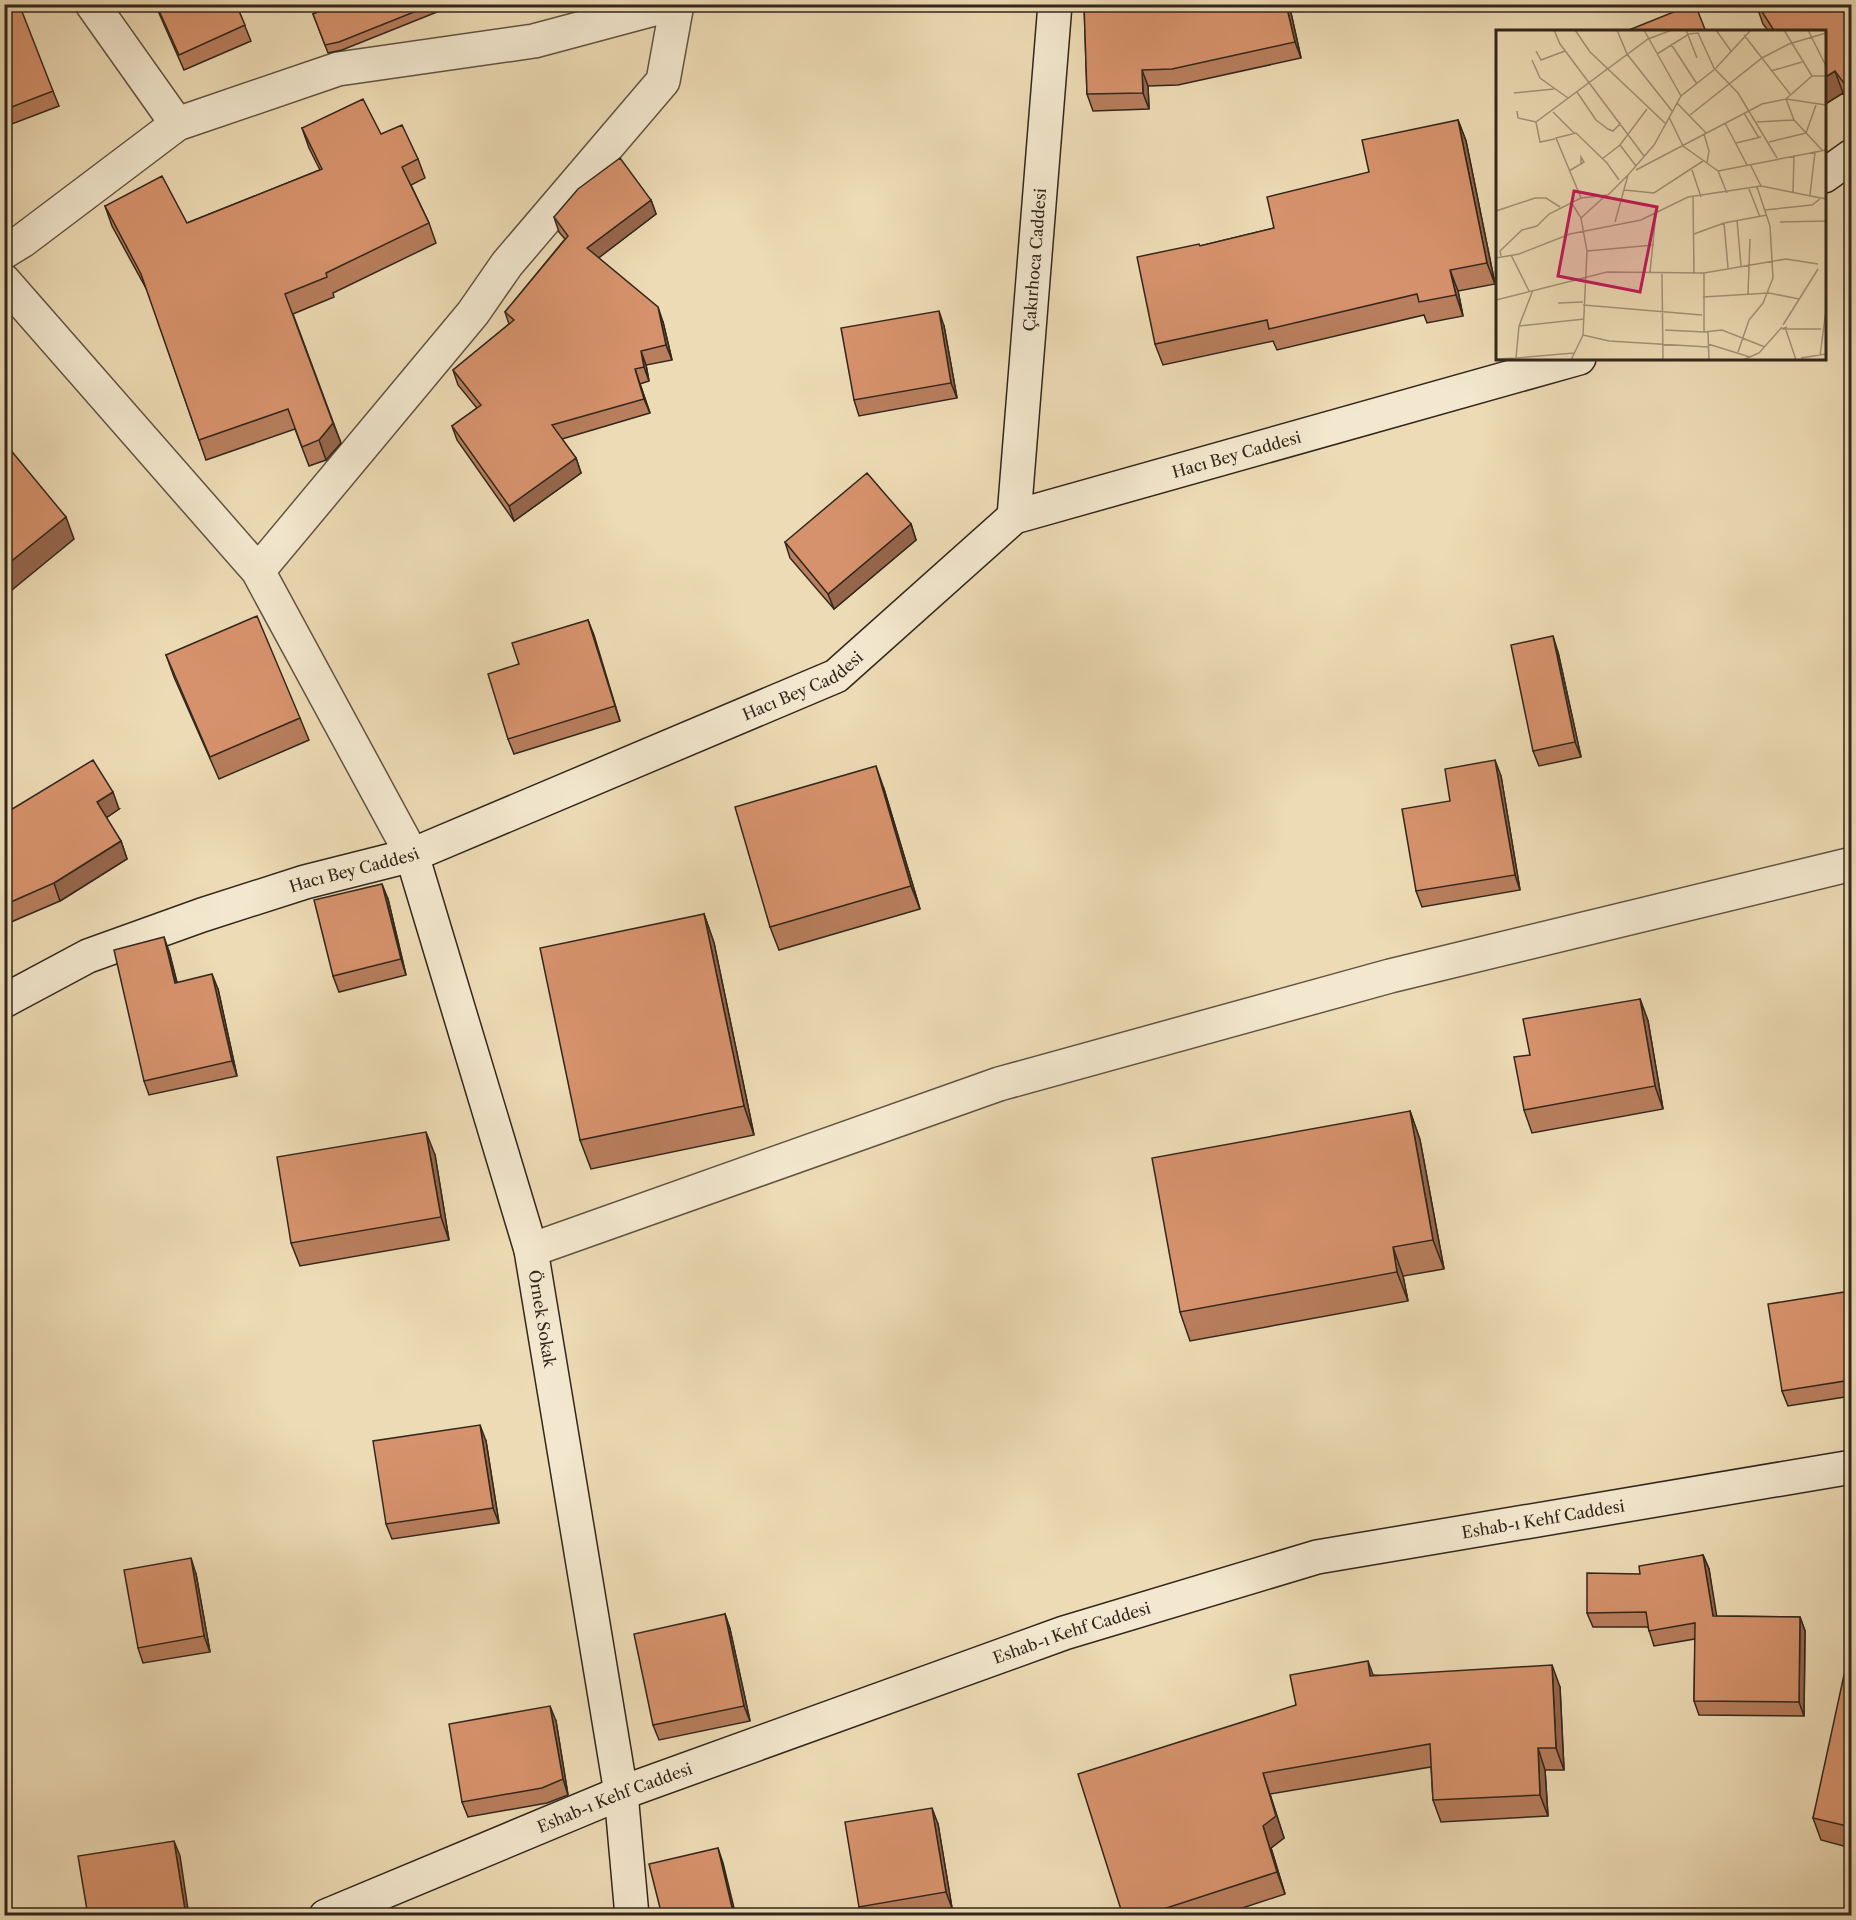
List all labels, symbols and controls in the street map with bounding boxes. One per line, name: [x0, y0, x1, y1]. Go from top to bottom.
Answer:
inset map: [1496, 30, 1826, 360]
street label: Çakırhoca Caddesi: [1019, 187, 1050, 332]
street label: Hacı Bey Caddesi: [1170, 427, 1303, 482]
street label: Hacı Bey Caddesi: [739, 647, 867, 724]
street label: Hacı Bey Caddesi: [287, 843, 422, 896]
street label: Örnek Sokak: [524, 1268, 560, 1369]
street label: Eshab-ı Kehf Caddesi: [1460, 1495, 1626, 1543]
street label: Eshab-ı Kehf Caddesi: [990, 1598, 1153, 1668]
street label: Eshab-ı Kehf Caddesi: [534, 1758, 695, 1837]

